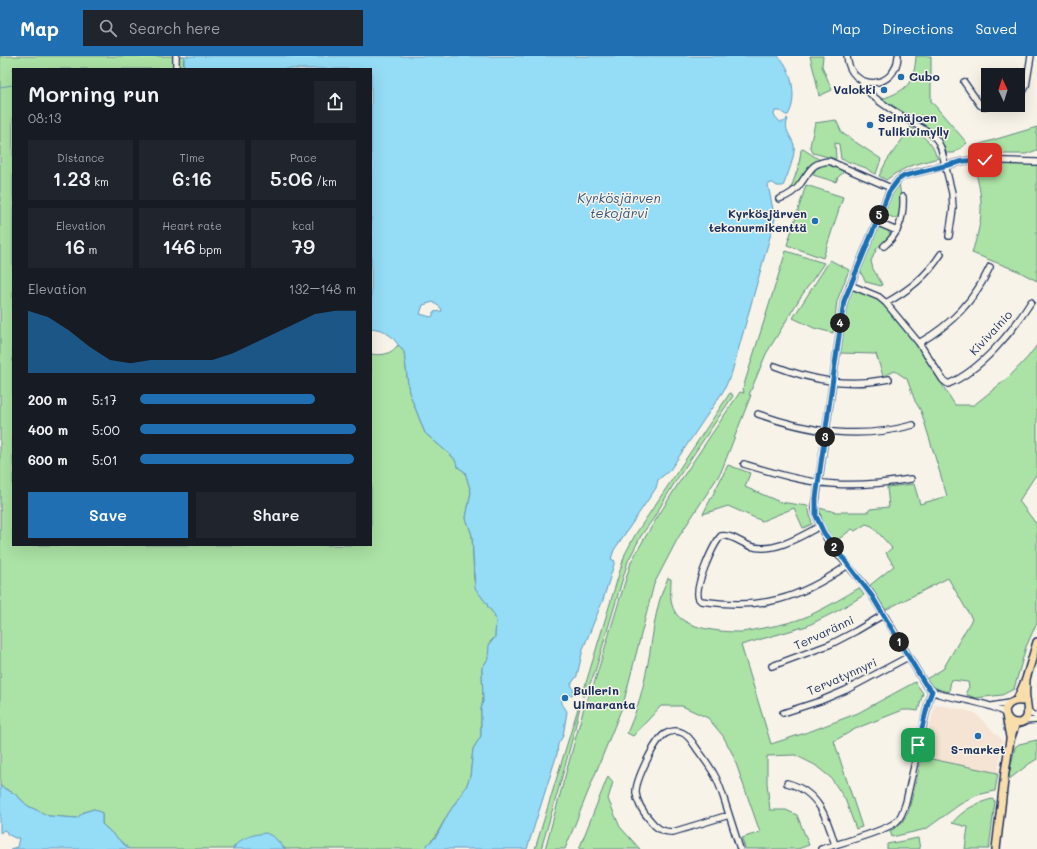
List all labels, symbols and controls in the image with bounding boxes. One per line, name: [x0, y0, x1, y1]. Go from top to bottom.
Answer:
search box: [83, 10, 363, 46]
text: Map: [20, 16, 59, 41]
icon: search: [97, 17, 119, 39]
text: Search here: [129, 18, 220, 38]
text: Map: [832, 19, 860, 38]
text: Directions: [882, 19, 953, 38]
text: Saved: [975, 19, 1017, 38]
place label: Cubo: [909, 68, 940, 84]
north arrow: [981, 68, 1025, 112]
map controls: [981, 68, 1025, 112]
marker: Cubo: [896, 72, 906, 82]
text: Morning run: [28, 79, 159, 108]
button: share: [314, 81, 356, 123]
place label: Valokki: [833, 81, 876, 97]
marker: Valokki: [879, 85, 889, 95]
text: 08:13: [28, 109, 61, 126]
place label: Seinäjoen Tulikivimylly: [878, 109, 950, 139]
marker: Seinäjoen Tulikivimylly: [865, 120, 875, 130]
pin: [968, 143, 1002, 177]
icon: check: [974, 149, 996, 171]
text: Distance: [57, 150, 104, 165]
text: Time: [179, 150, 205, 165]
text: Pace: [290, 150, 317, 165]
text: 1.23: [53, 165, 91, 191]
text: 6:16: [172, 165, 212, 191]
text: 5:06: [270, 165, 313, 191]
text: km: [91, 174, 109, 189]
text: /km: [313, 174, 337, 189]
water label: Kyrkösjärven tekojärvi: [577, 189, 661, 221]
place label: Kyrkösjärven tekonurmikenttä: [709, 205, 807, 235]
pin: 5: [869, 205, 889, 225]
text: 5: [876, 207, 882, 222]
marker: Kyrkösjärven tekonurmikenttä: [810, 216, 820, 226]
text: Elevation: [56, 218, 105, 233]
text: Heart rate: [162, 218, 222, 233]
text: kcal: [292, 218, 314, 233]
text: 16: [64, 233, 85, 259]
text: 146: [162, 233, 196, 259]
text: 79: [292, 233, 315, 259]
text: m: [85, 242, 97, 257]
text: bpm: [196, 242, 222, 257]
text: Elevation: [28, 280, 86, 297]
text: 132–148 m: [289, 280, 356, 297]
street label: Kivivainio: [965, 306, 1015, 358]
pin: 4: [830, 313, 850, 333]
text: 4: [837, 315, 843, 330]
text: 200 m: [28, 391, 67, 408]
text: 5:17: [92, 391, 117, 408]
text: 400 m: [28, 421, 68, 438]
text: 5:00: [92, 421, 120, 438]
pin: 3: [815, 427, 835, 447]
text: 3: [822, 429, 828, 444]
text: 600 m: [28, 451, 68, 468]
text: 5:01: [92, 451, 117, 468]
button: Save: [28, 492, 188, 538]
button: Share: [196, 492, 356, 538]
pin: 2: [824, 537, 844, 557]
text: 2: [831, 539, 837, 554]
street label: Tervaränni: [791, 611, 856, 653]
pin: 1: [889, 632, 909, 652]
text: 1: [897, 634, 901, 649]
street label: Tervatynnyri: [804, 654, 879, 699]
place label: Bullerin Uimaranta: [573, 682, 636, 712]
marker: Bullerin Uimaranta: [560, 693, 570, 703]
pin: [901, 728, 935, 762]
marker: S-market: [973, 731, 983, 741]
icon: arrive: [907, 734, 929, 756]
place label: S-market: [951, 741, 1005, 757]

